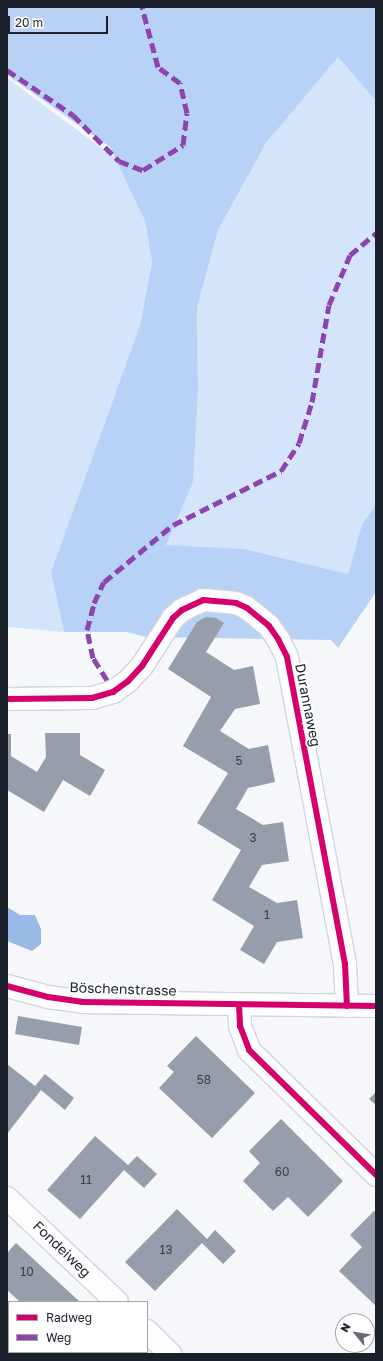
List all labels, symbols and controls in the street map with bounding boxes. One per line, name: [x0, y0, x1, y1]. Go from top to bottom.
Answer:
scale bar: [10, 8, 110, 34]
text: 20 m: [15, 15, 43, 30]
street label: Durannaweg: [292, 662, 324, 748]
house number: 5: [236, 754, 242, 768]
house number: 3: [249, 831, 257, 845]
house number: 1: [264, 908, 270, 922]
street label: Böschenstrasse: [69, 979, 177, 999]
house number: 58: [197, 1073, 211, 1087]
house number: 60: [275, 1165, 289, 1179]
house number: 11: [80, 1173, 92, 1187]
street label: Fondeiweg: [30, 1217, 94, 1281]
house number: 13: [160, 1243, 172, 1257]
house number: 10: [20, 1265, 34, 1279]
legend: [8, 1301, 148, 1353]
text: Radweg: [46, 1310, 92, 1325]
north arrow: [335, 1313, 375, 1353]
text: N: [337, 1320, 353, 1334]
text: Weg: [46, 1330, 71, 1345]

